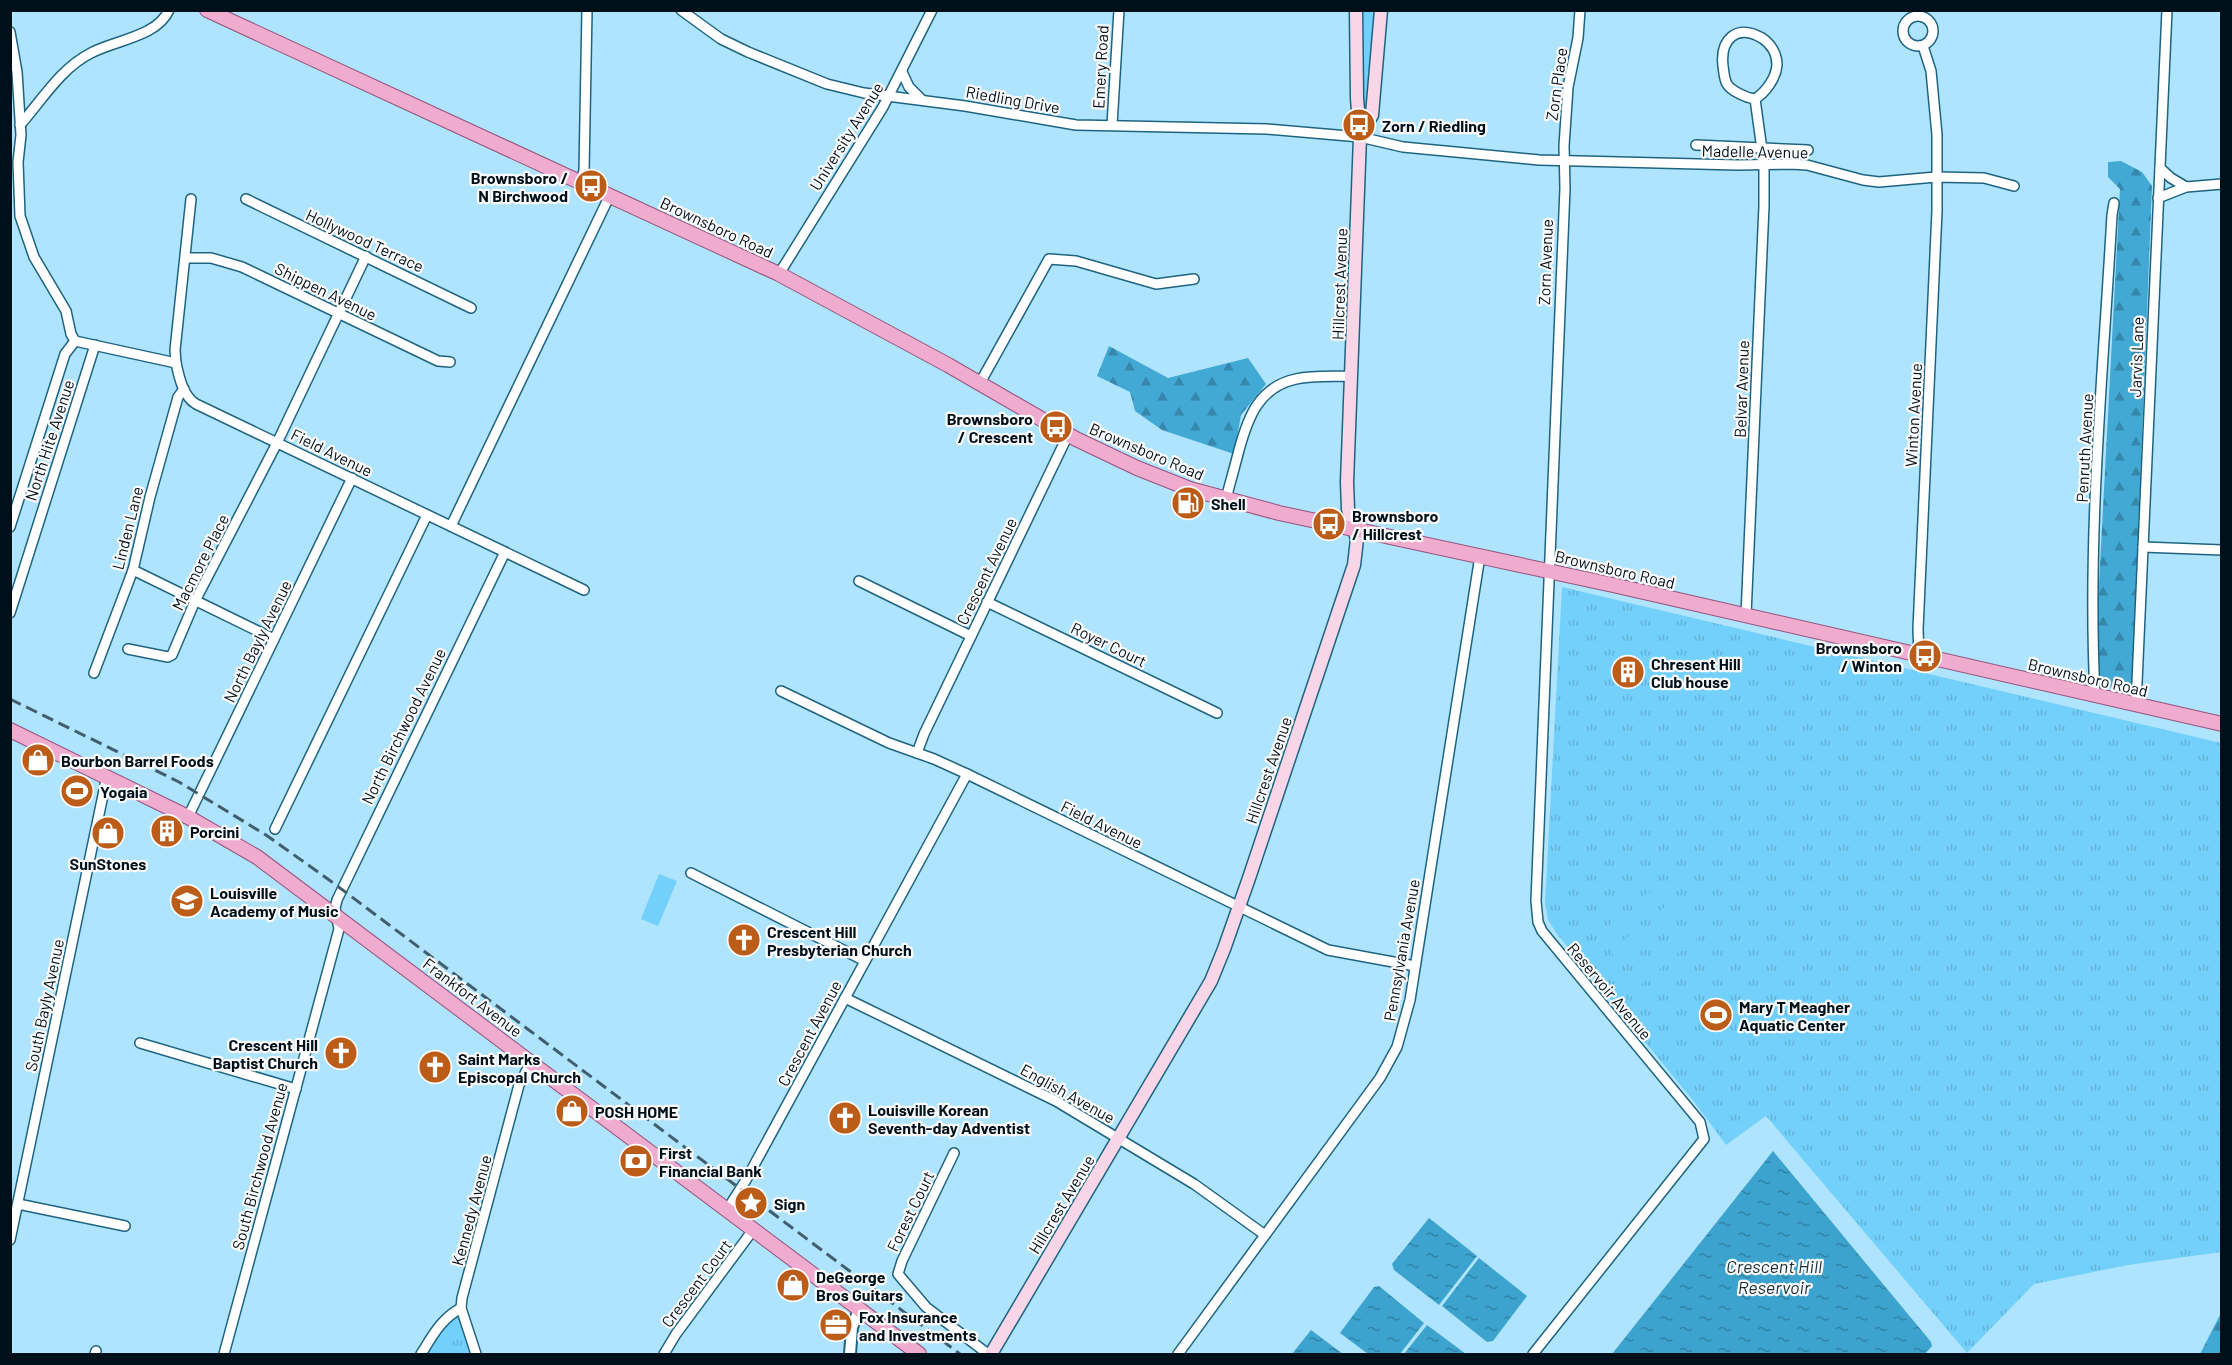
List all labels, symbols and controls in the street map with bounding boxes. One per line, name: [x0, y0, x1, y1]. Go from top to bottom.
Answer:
street label: Emery Road: [1088, 25, 1112, 109]
street label: Zorn Place: [1541, 46, 1571, 122]
street label: University Avenue: [805, 78, 887, 194]
street label: Riedling Drive: [965, 81, 1061, 117]
bus stop icon: Zorn / Riedling: [1341, 107, 1377, 143]
place label: Zorn / Riedling: [1382, 116, 1486, 135]
street label: Madelle Avenue: [1701, 141, 1809, 161]
place label: Brownsboro / N Birchwood: [471, 168, 568, 205]
bus stop icon: Brownsboro / N Birchwood: [573, 168, 609, 204]
street label: Brownsboro Road: [658, 193, 776, 261]
street label: Hollywood Terrace: [303, 204, 427, 276]
street label: Zorn Avenue: [1534, 219, 1556, 305]
street label: Hillcrest Avenue: [1328, 228, 1350, 340]
street label: Shippen Avenue: [272, 258, 380, 324]
street label: Jarvis Lane: [2125, 316, 2147, 398]
street label: Belvar Avenue: [1730, 340, 1752, 438]
street label: Winton Avenue: [1901, 363, 1925, 467]
street label: North Hite Avenue: [21, 377, 77, 503]
street label: Penruth Avenue: [2072, 393, 2096, 503]
place label: Brownsboro / Crescent: [947, 409, 1033, 446]
bus stop icon: Brownsboro / Crescent: [1038, 409, 1074, 445]
street label: Brownsboro Road: [1087, 418, 1207, 484]
street label: Field Avenue: [288, 424, 376, 480]
street label: Linden Lane: [107, 484, 147, 572]
fuel station icon: Shell: [1170, 485, 1206, 521]
place label: Shell: [1211, 494, 1246, 513]
bus stop icon: Brownsboro / Hillcrest: [1311, 506, 1347, 542]
place label: Brownsboro / Hillcrest: [1352, 506, 1438, 543]
street label: Macmore Place: [168, 511, 232, 613]
street label: Crescent Avenue: [952, 514, 1020, 628]
street label: Brownsboro Road: [1553, 546, 1677, 592]
street label: North Bayly Avenue: [219, 577, 295, 705]
street label: Royer Court: [1068, 618, 1150, 670]
place label: Brownsboro / Winton: [1816, 638, 1902, 675]
bus stop icon: Brownsboro / Winton: [1907, 638, 1943, 674]
street label: North Birchwood Avenue: [357, 645, 449, 807]
building icon: Chresent Hill Club house: [1610, 654, 1646, 690]
place label: Chresent Hill Club house: [1651, 654, 1741, 691]
street label: Brownsboro Road: [2026, 654, 2150, 700]
street label: Hillcrest Avenue: [1241, 714, 1295, 826]
shop icon: Bourbon Barrel Foods: [20, 742, 56, 778]
place label: Bourbon Barrel Foods: [61, 751, 214, 770]
sports icon: Yogaia: [59, 773, 95, 809]
place label: Yogaia: [100, 782, 147, 801]
street label: Field Avenue: [1058, 796, 1146, 852]
building icon: Porcini: [149, 813, 185, 849]
shop icon: SunStones: [90, 815, 126, 851]
place label: Porcini: [190, 822, 239, 841]
place label: SunStones: [70, 854, 146, 873]
street label: Pennsylvania Avenue: [1379, 878, 1423, 1022]
school or university icon: Louisville Academy of Music: [169, 883, 205, 919]
place label: Louisville Academy of Music: [210, 883, 339, 920]
church icon: Crescent Hill Presbyterian Church: [726, 922, 762, 958]
place label: Crescent Hill Presbyterian Church: [767, 922, 912, 959]
street label: South Bayly Avenue: [21, 937, 67, 1073]
street label: Reservoir Avenue: [1564, 939, 1656, 1043]
street label: Frankfort Avenue: [420, 954, 526, 1040]
street label: Crescent Avenue: [773, 977, 845, 1089]
sports icon: Mary T Meagher Aquatic Center: [1698, 997, 1734, 1033]
place label: Mary T Meagher Aquatic Center: [1739, 997, 1850, 1034]
place label: Crescent Hill Baptist Church: [213, 1035, 318, 1072]
church icon: Crescent Hill Baptist Church: [323, 1035, 359, 1071]
church icon: Saint Marks Episcopal Church: [417, 1049, 453, 1085]
place label: Saint Marks Episcopal Church: [458, 1049, 581, 1086]
street label: English Avenue: [1017, 1059, 1119, 1127]
street label: South Birchwood Avenue: [228, 1080, 290, 1252]
shop icon: POSH HOME: [554, 1093, 590, 1129]
church icon: Louisville Korean Seventh-day Adventist: [827, 1100, 863, 1136]
place label: Louisville Korean Seventh-day Adventist: [868, 1100, 1030, 1137]
place label: POSH HOME: [595, 1102, 678, 1121]
bank icon: First Financial Bank: [618, 1143, 654, 1179]
place label: First Financial Bank: [659, 1143, 762, 1180]
street label: Hillcrest Avenue: [1024, 1151, 1098, 1257]
street label: Kennedy Avenue: [447, 1153, 495, 1267]
street label: Forest Court: [882, 1168, 938, 1254]
place icon: Sign: [733, 1185, 769, 1221]
place label: Sign: [774, 1194, 805, 1213]
street label: Crescent Court: [657, 1235, 735, 1331]
water label: Crescent Hill Reservoir: [1726, 1255, 1822, 1298]
shop icon: DeGeorge Bros Guitars: [775, 1267, 811, 1303]
place label: DeGeorge Bros Guitars: [816, 1267, 903, 1304]
office icon: Fox Insurance and Investments: [818, 1307, 854, 1343]
place label: Fox Insurance and Investments: [859, 1307, 976, 1344]

